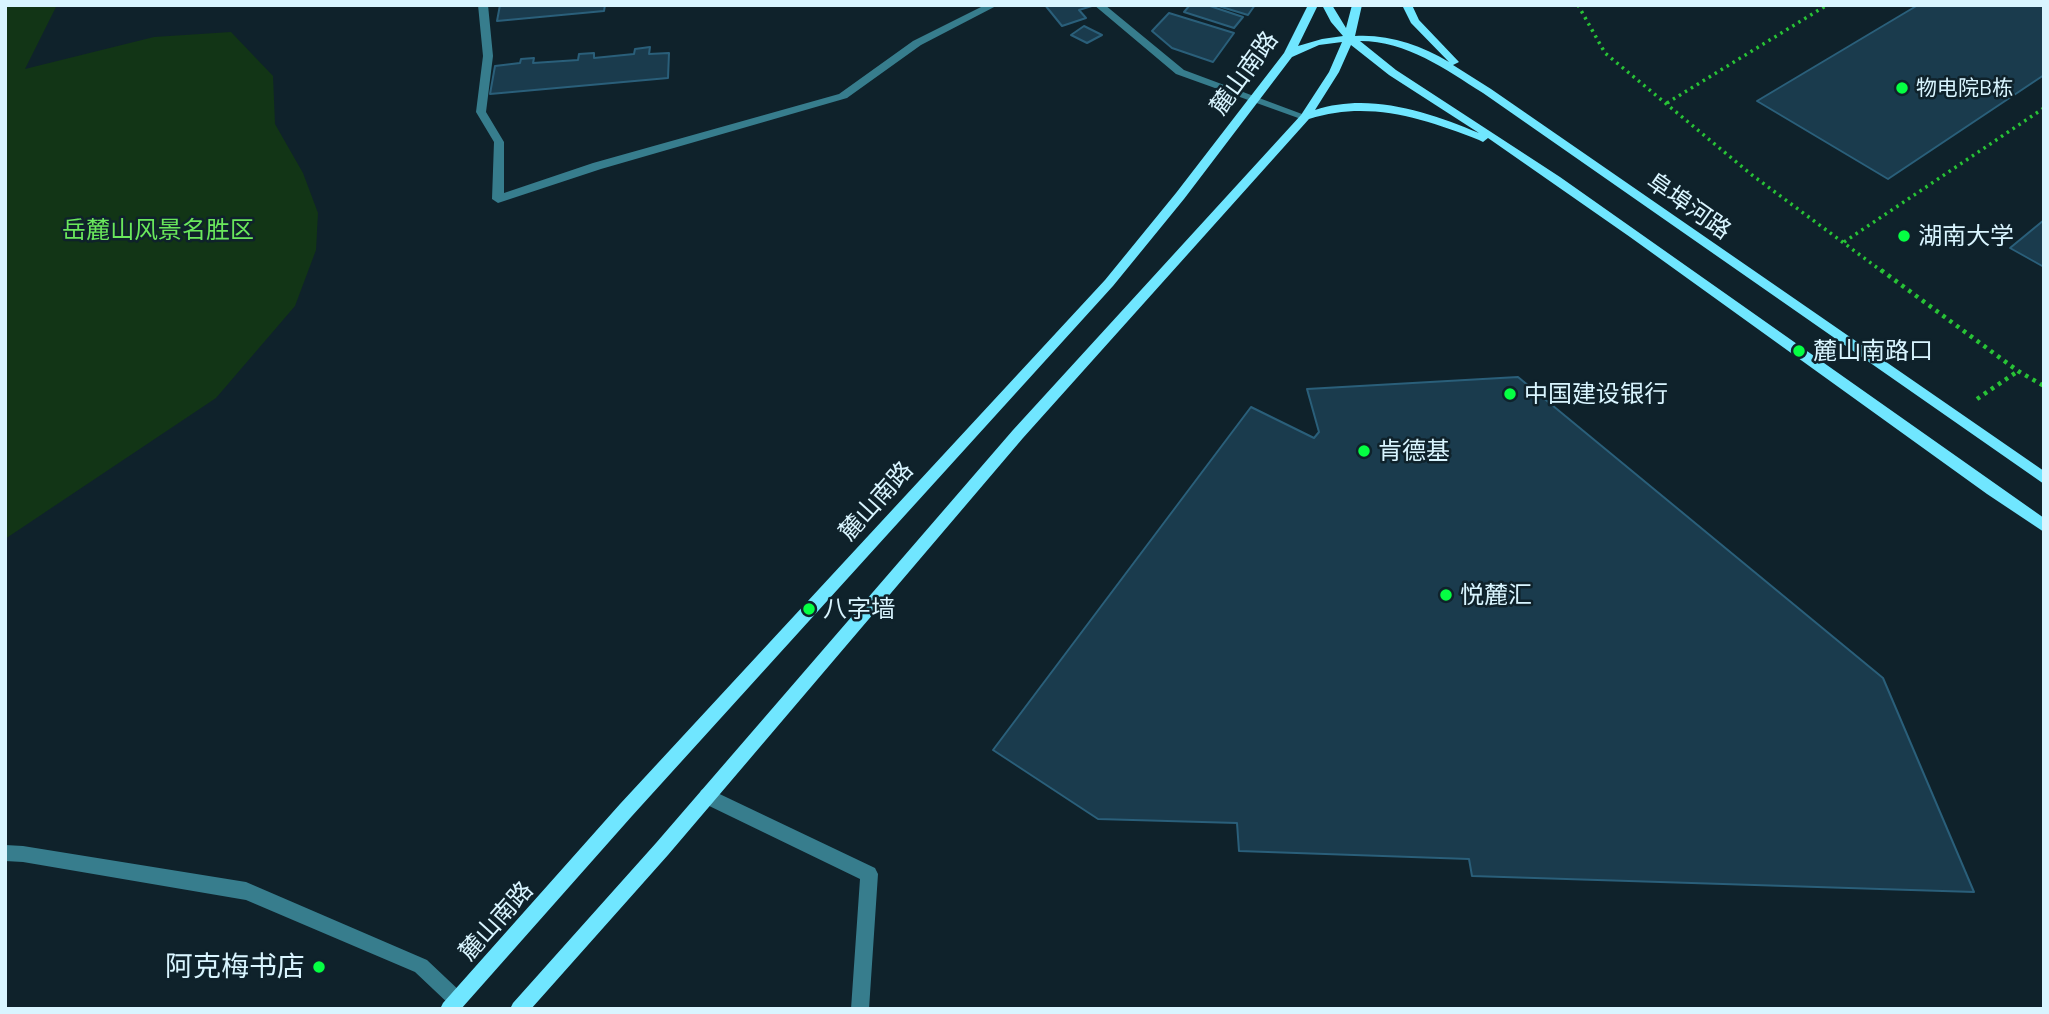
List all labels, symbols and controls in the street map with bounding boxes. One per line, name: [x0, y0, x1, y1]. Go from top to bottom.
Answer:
street label: 麓山南路: [1204, 26, 1284, 120]
place label: 物电院B栋: [1916, 75, 2013, 101]
marker: 物电院B栋: [1894, 80, 1910, 96]
street label: 阜埠河路: [1641, 167, 1737, 245]
park label: 岳麓山风景名胜区: [62, 216, 254, 244]
place label: 湖南大学: [1918, 222, 2014, 250]
marker: 湖南大学: [1896, 228, 1912, 244]
place label: 麓山南路口: [1813, 337, 1933, 365]
marker: 麓山南路口: [1791, 343, 1807, 359]
place label: 中国建设银行: [1524, 380, 1668, 408]
marker: 中国建设银行: [1502, 386, 1518, 402]
place label: 肯德基: [1378, 437, 1450, 465]
marker: 肯德基: [1356, 443, 1372, 459]
street label: 麓山南路: [833, 456, 919, 546]
place label: 悦麓汇: [1460, 581, 1532, 609]
marker: 悦麓汇: [1438, 587, 1454, 603]
place label: 八字墙: [823, 595, 895, 623]
marker: 八字墙: [801, 601, 817, 617]
street label: 麓山南路: [453, 876, 539, 966]
place label: 阿克梅书店: [165, 950, 305, 984]
marker: 阿克梅书店: [311, 959, 327, 975]

